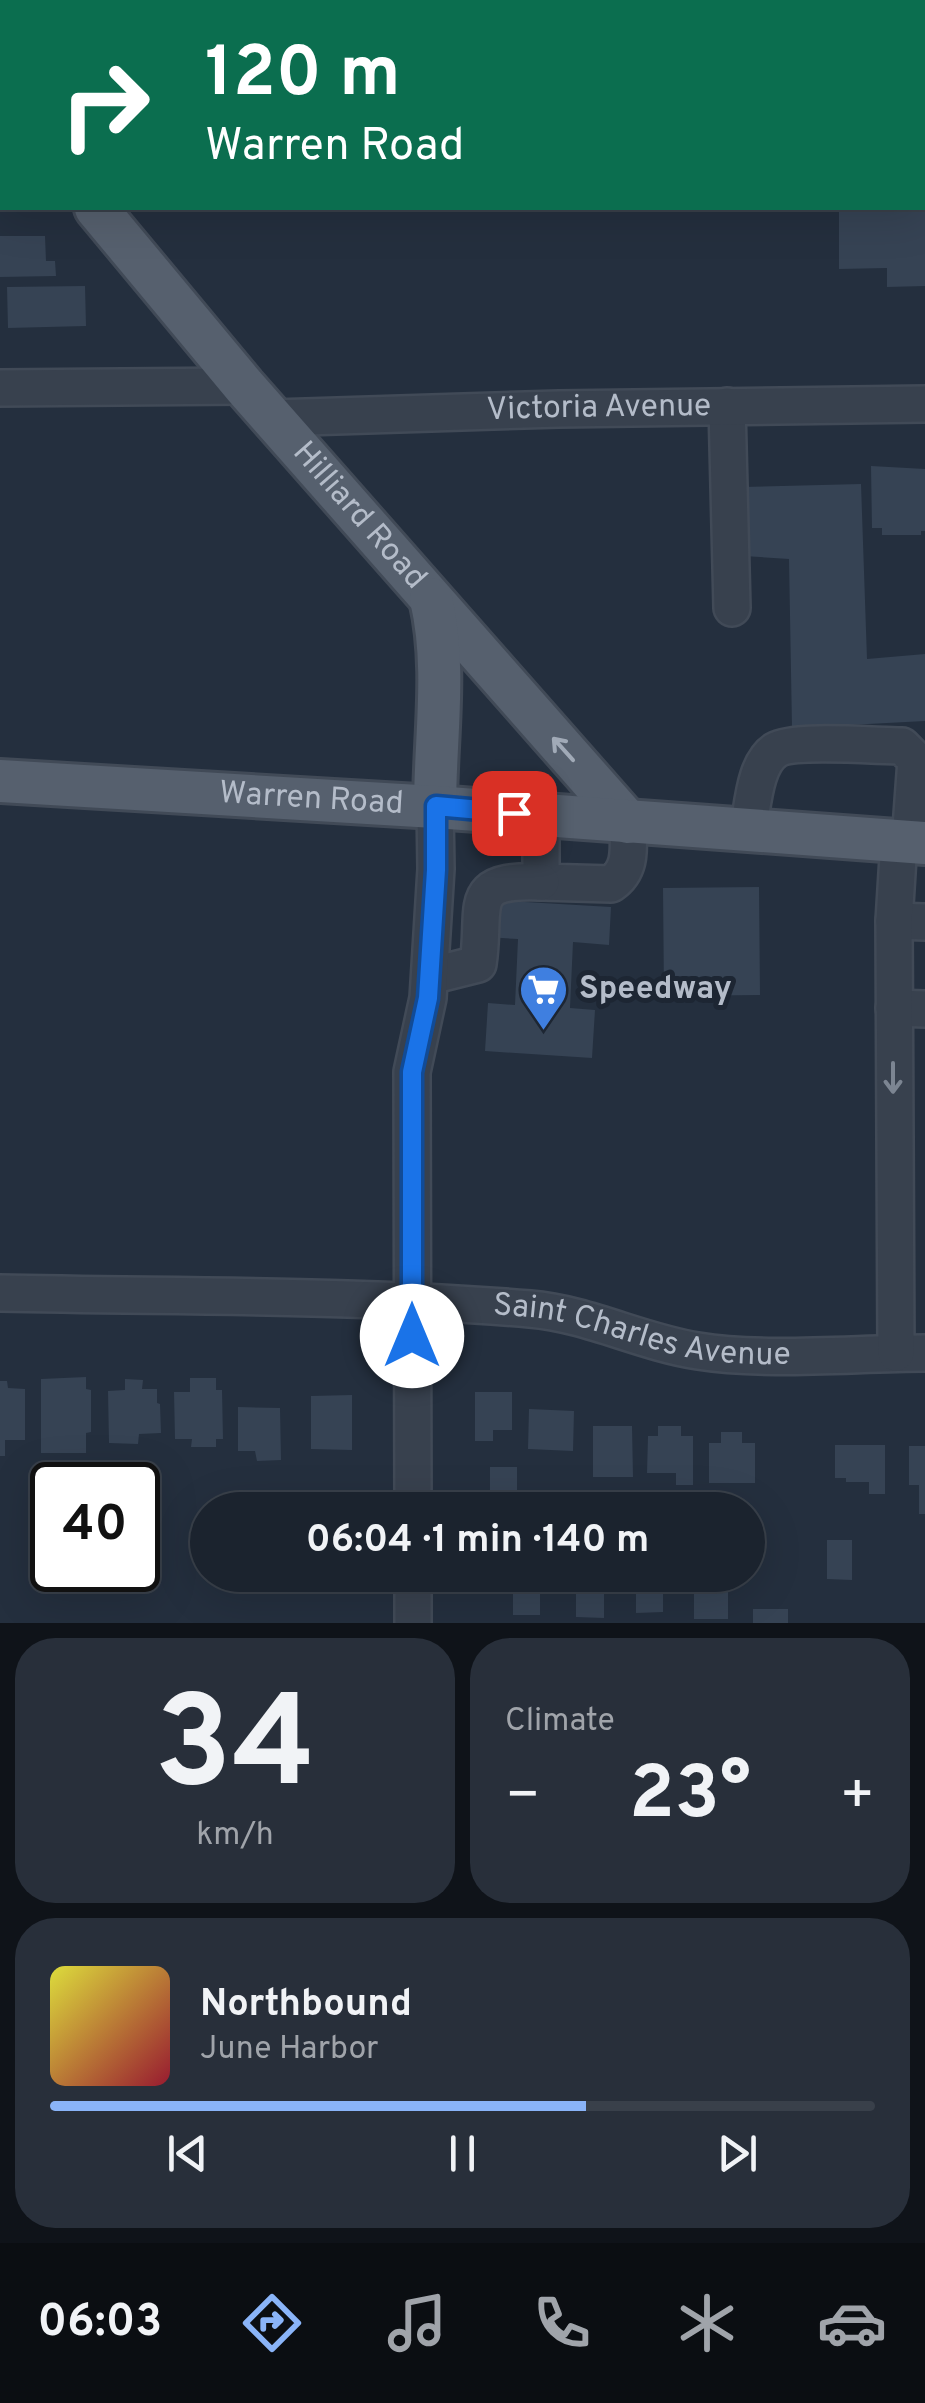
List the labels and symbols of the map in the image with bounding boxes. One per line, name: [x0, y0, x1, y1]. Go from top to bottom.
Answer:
street label: Victoria Avenue: [486, 387, 711, 431]
street label: Hilliard Road: [283, 434, 434, 598]
one-way arrow: [552, 737, 575, 762]
pin: [472, 771, 557, 856]
street label: Warren Road: [218, 774, 405, 825]
supermarket icon: Speedway: [518, 964, 570, 1032]
place label: Speedway: [579, 970, 732, 1010]
one-way arrow: [884, 1062, 903, 1094]
position arrow: [360, 1284, 464, 1388]
street label: Saint Charles Avenue: [492, 1286, 791, 1376]
speed limit sign: 40: [30, 1462, 160, 1592]

